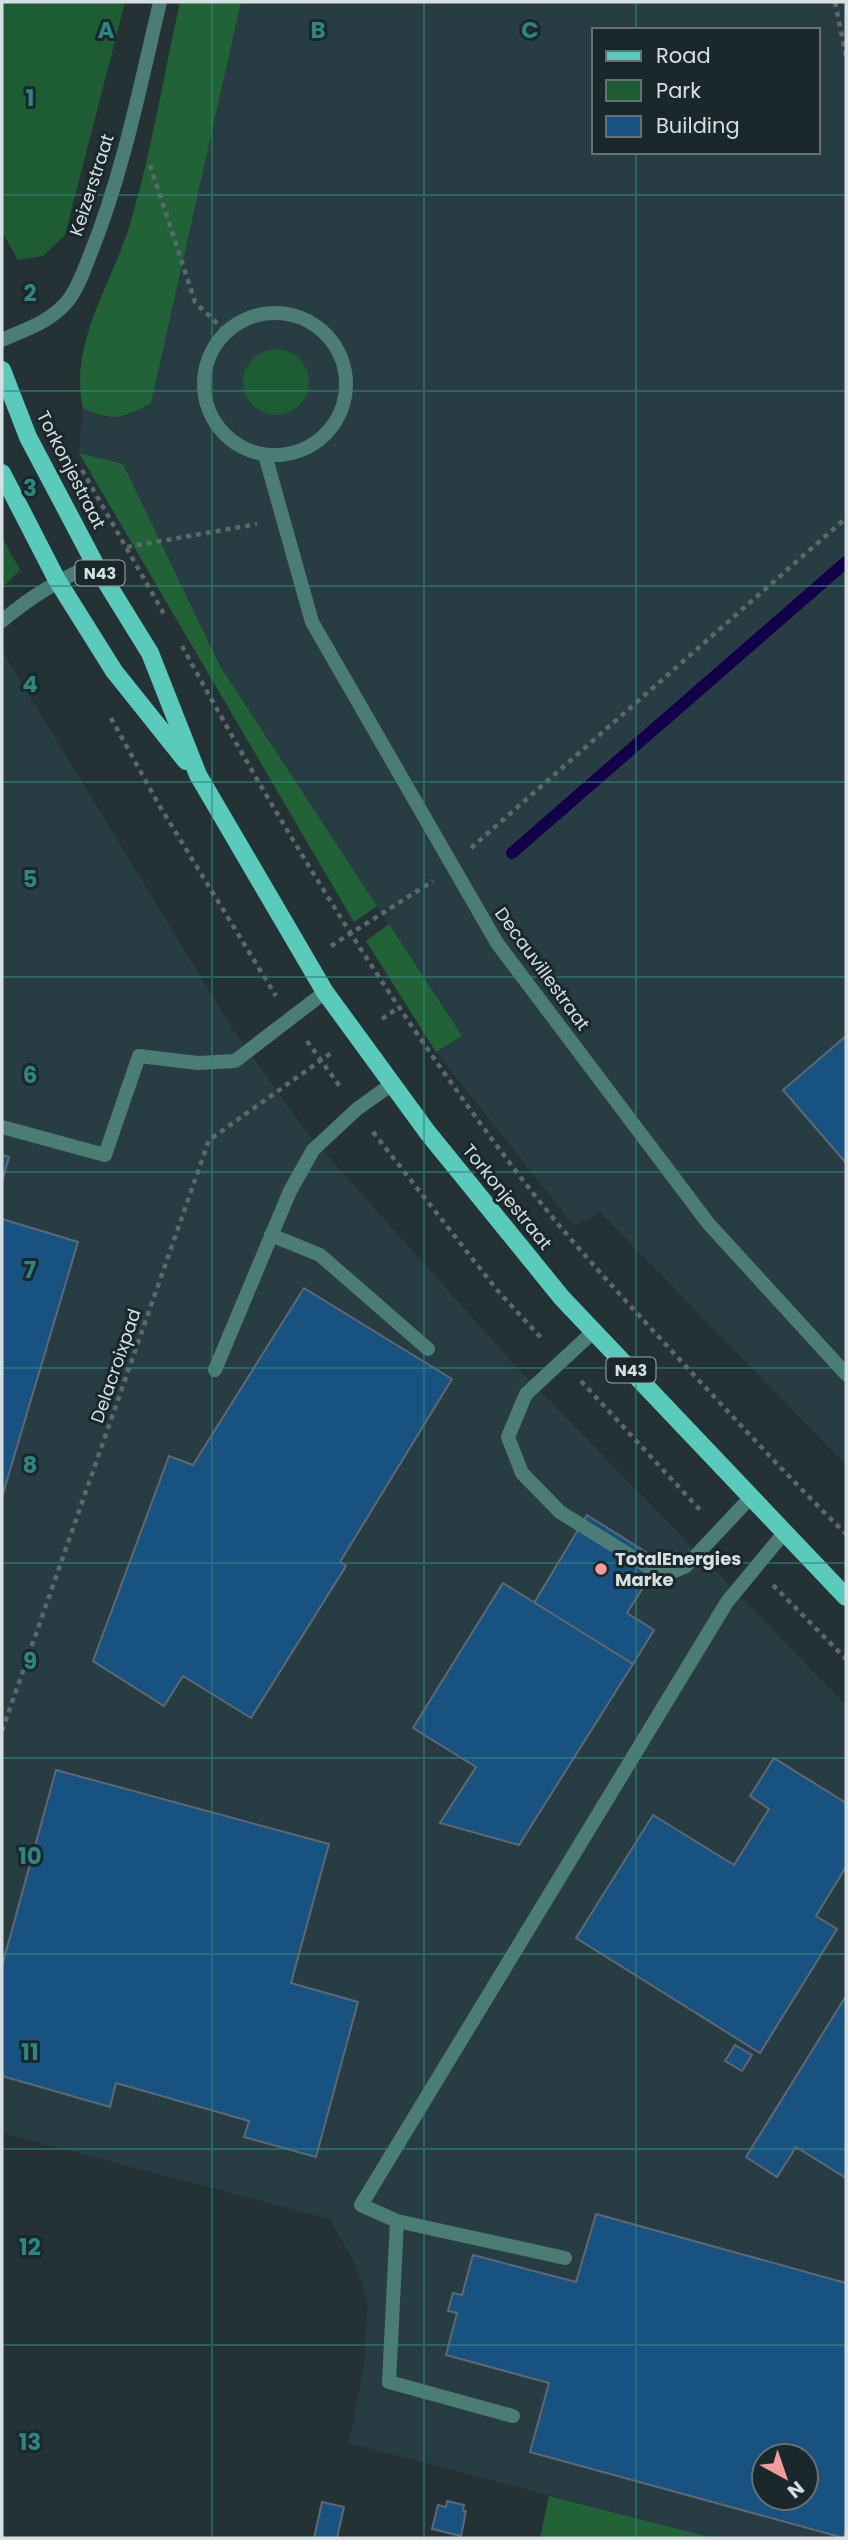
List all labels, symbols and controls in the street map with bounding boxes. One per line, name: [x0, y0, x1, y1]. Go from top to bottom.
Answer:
text: A: [98, 14, 115, 46]
text: B: [310, 14, 326, 46]
text: C: [521, 14, 539, 46]
legend: [592, 28, 820, 154]
text: Road: [656, 41, 711, 70]
text: Park: [656, 76, 701, 105]
text: 1: [26, 82, 34, 114]
text: Building: [656, 111, 740, 140]
street label: Keizerstraat: [63, 131, 120, 239]
text: 2: [23, 277, 37, 309]
street label: Torkonjestraat: [31, 406, 112, 533]
text: 3: [23, 472, 37, 504]
road number: N43: [76, 560, 124, 586]
text: 4: [22, 668, 38, 700]
text: 5: [23, 863, 37, 895]
street label: Decauvillestraat: [489, 902, 596, 1035]
text: 6: [23, 1059, 37, 1091]
street label: Torkonjestraat: [457, 1139, 558, 1255]
text: 7: [24, 1254, 36, 1286]
street label: Delacroixpad: [84, 1305, 147, 1426]
road number: N43: [606, 1358, 656, 1382]
text: 8: [23, 1449, 37, 1481]
place label: TotalEnergies Marke: [615, 1546, 741, 1592]
marker: TotalEnergies Marke: [593, 1561, 609, 1577]
text: 9: [23, 1645, 37, 1677]
text: 10: [18, 1840, 42, 1872]
text: 11: [21, 2036, 39, 2068]
text: 12: [19, 2231, 41, 2263]
text: 13: [19, 2426, 41, 2458]
north arrow: [750, 2442, 820, 2512]
text: N: [781, 2475, 810, 2505]

